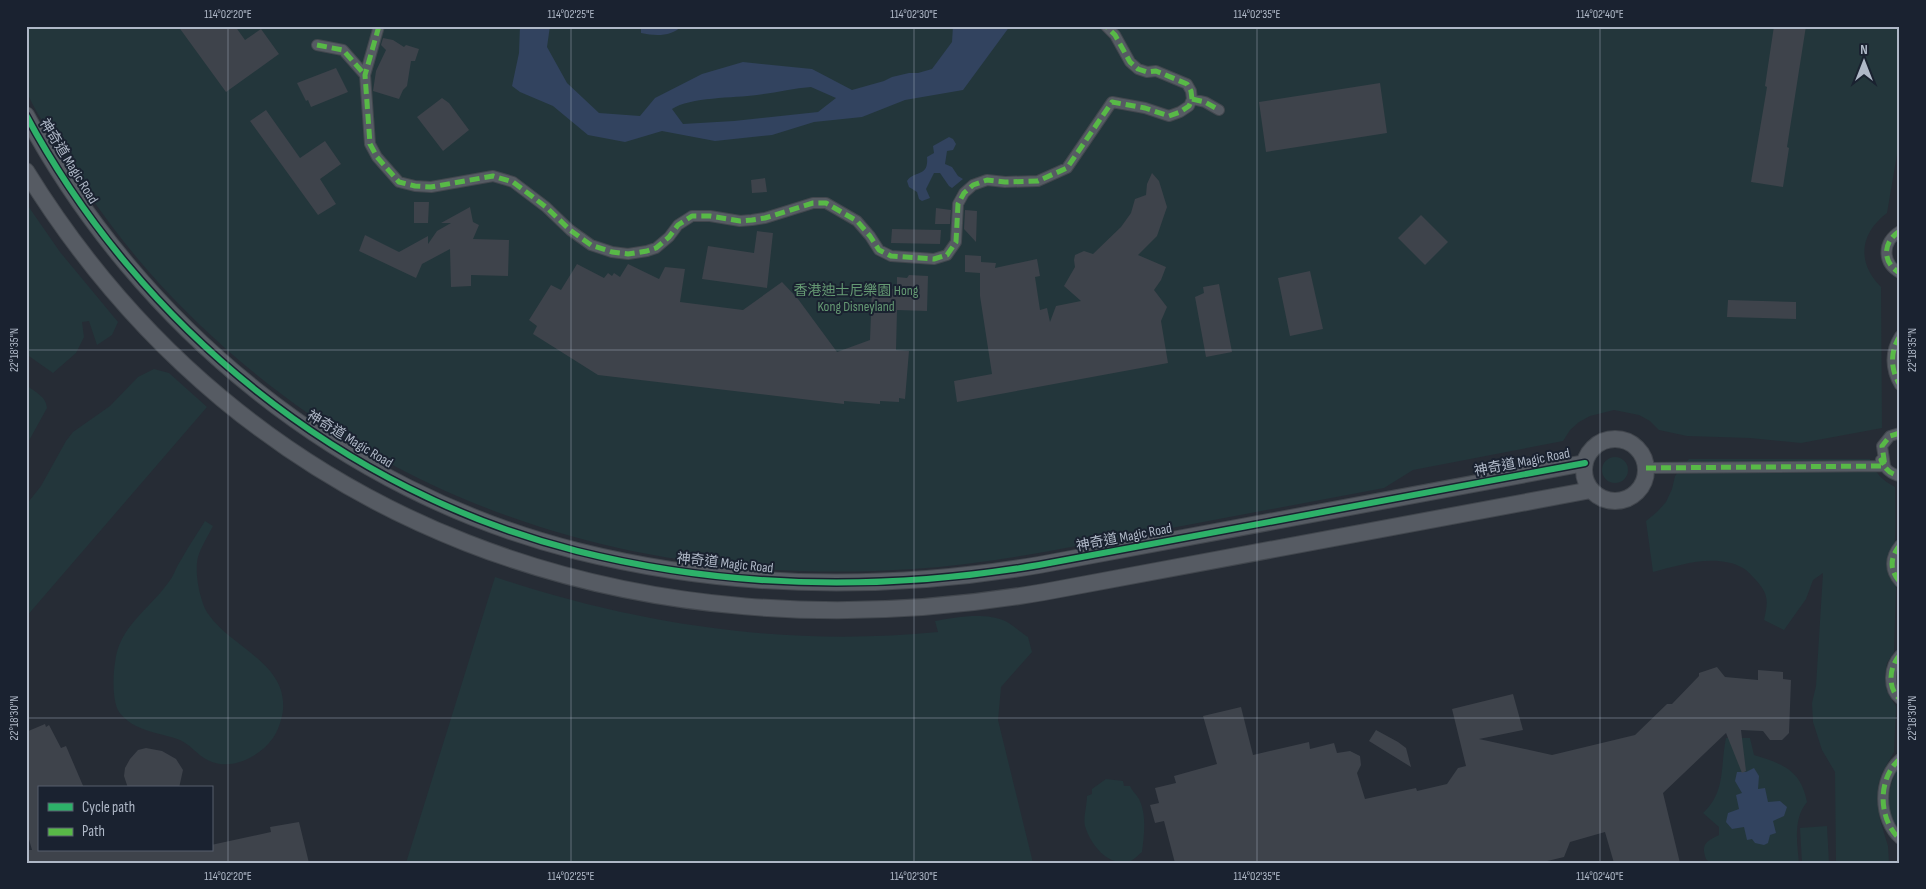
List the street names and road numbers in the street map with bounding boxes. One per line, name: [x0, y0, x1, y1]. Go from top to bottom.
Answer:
street label: 神奇道 Magic Road: [36, 115, 102, 207]
street label: 神奇道 Magic Road: [304, 407, 396, 471]
street label: 神奇道 Magic Road: [1473, 444, 1572, 480]
street label: 神奇道 Magic Road: [1075, 519, 1174, 555]
street label: 神奇道 Magic Road: [676, 549, 774, 577]

